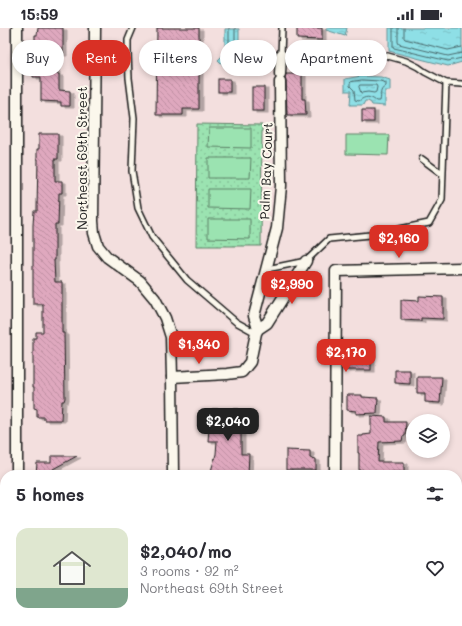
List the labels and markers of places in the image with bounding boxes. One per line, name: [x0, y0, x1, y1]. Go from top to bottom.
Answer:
pin: $2,160: [366, 225, 432, 259]
pin: $2,990: [259, 271, 325, 305]
pin: $1,340: [166, 331, 232, 365]
pin: $2,170: [313, 339, 379, 373]
pin: $2,040: [195, 408, 261, 442]

